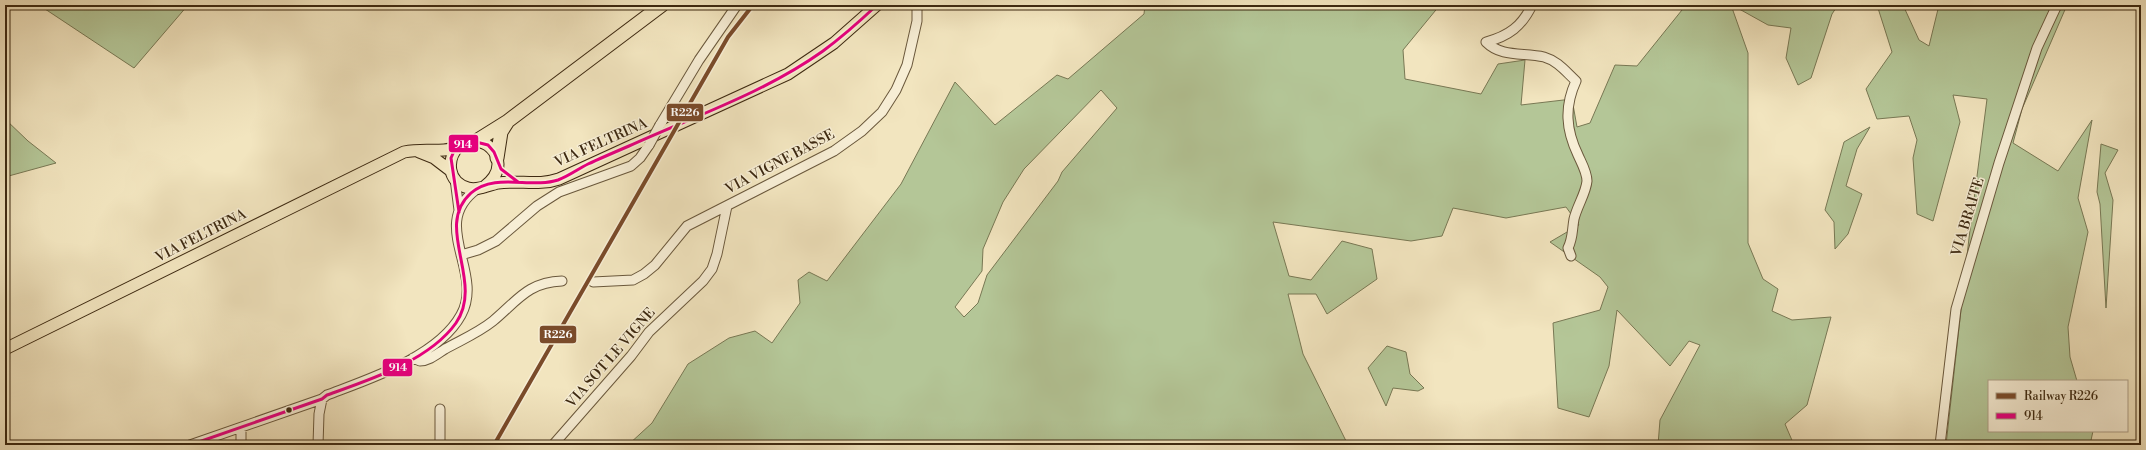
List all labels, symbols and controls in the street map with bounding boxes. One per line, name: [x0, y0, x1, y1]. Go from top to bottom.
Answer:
line badge: R226: [666, 103, 704, 122]
text: R226: [671, 106, 699, 120]
street label: VIA FELTRINA: [551, 114, 651, 172]
street label: VIA VIGNE BASSE: [721, 126, 838, 199]
line badge: 914: [448, 134, 479, 153]
text: 914: [454, 138, 472, 152]
street label: VIA BRAITE: [1947, 175, 1989, 260]
street label: VIA FELTRINA: [151, 205, 250, 267]
street label: VIA SOT LE VIGNE: [562, 304, 659, 413]
line badge: R226: [539, 325, 577, 344]
text: R226: [544, 328, 572, 342]
line badge: 914: [382, 358, 413, 377]
text: 914: [389, 361, 407, 375]
legend: [1988, 380, 2128, 432]
text: Railway R226: [2024, 389, 2098, 404]
unlabelled marker: [284, 405, 294, 415]
text: 914: [2024, 409, 2043, 424]

